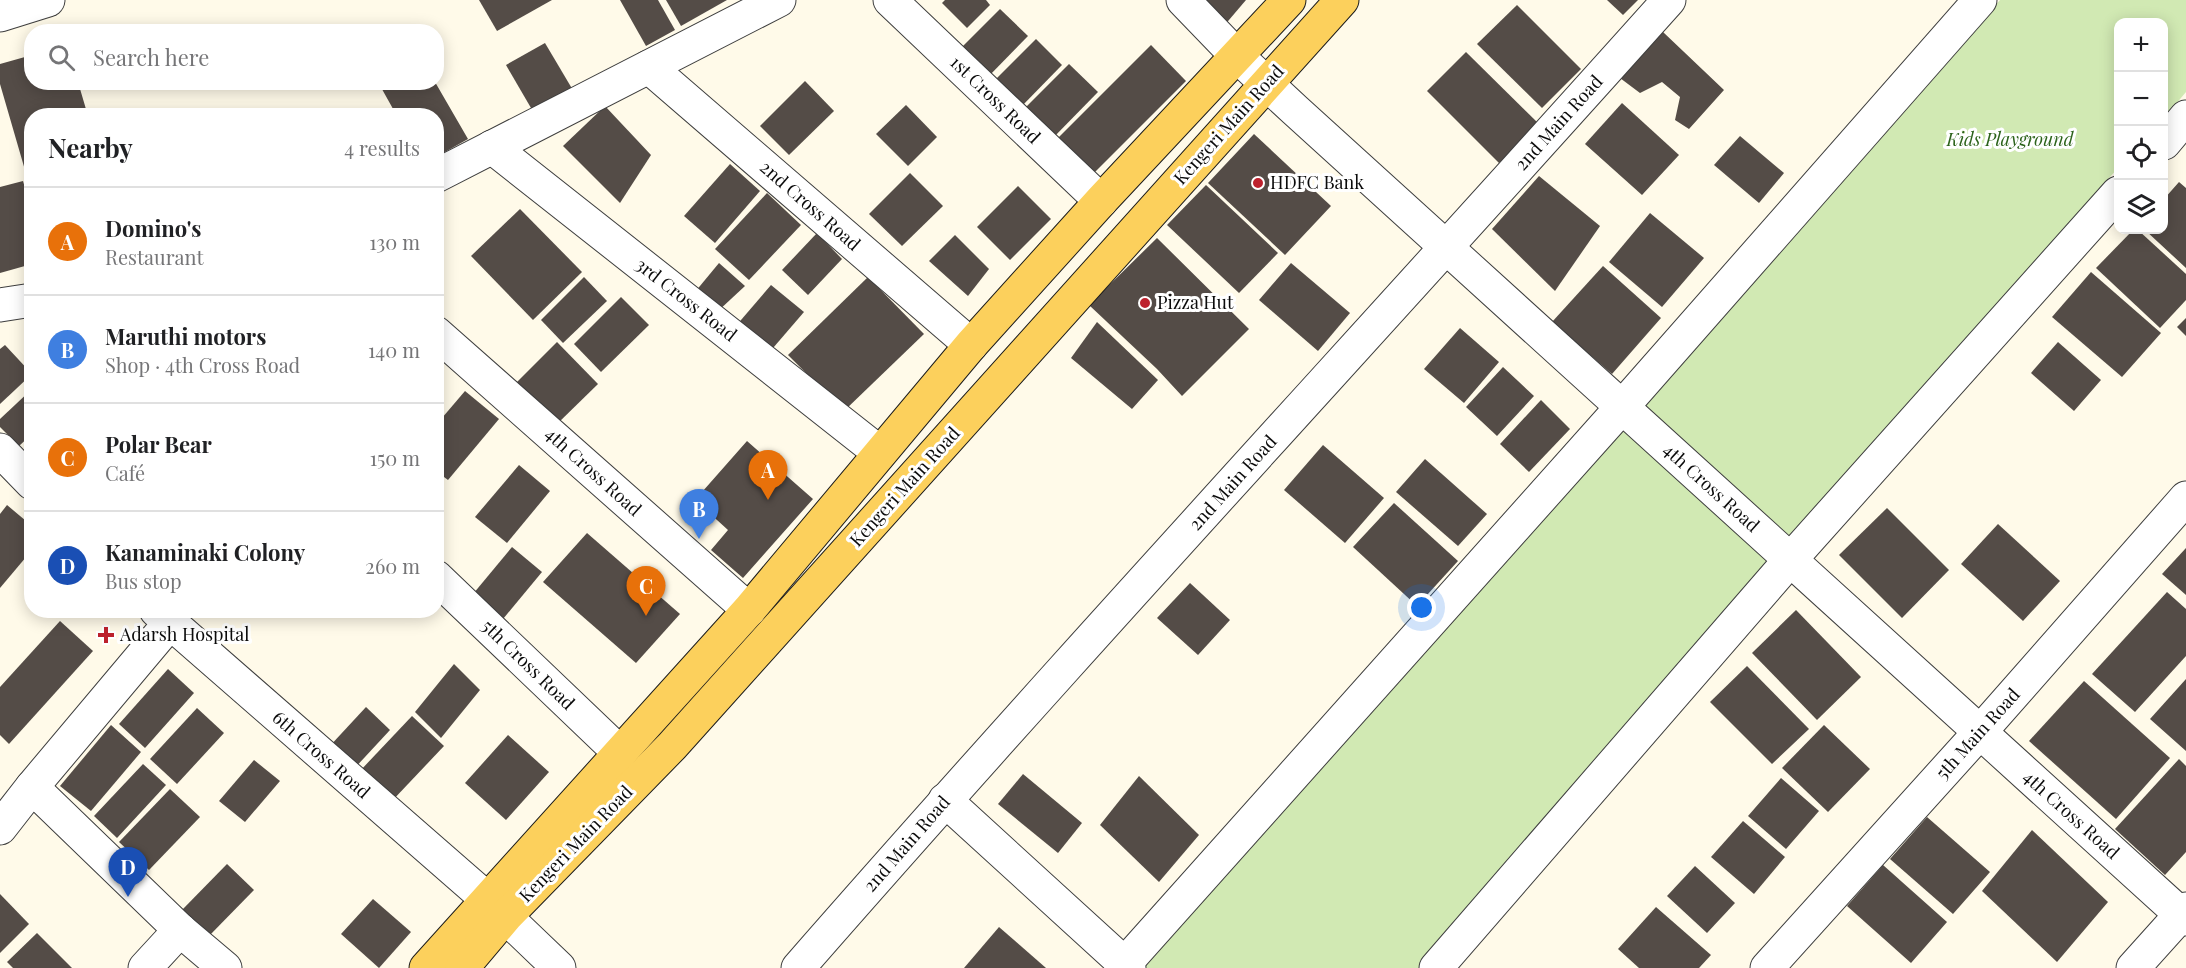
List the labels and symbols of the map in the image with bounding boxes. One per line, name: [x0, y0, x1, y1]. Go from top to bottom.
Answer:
street label: 1st Cross Road: [945, 50, 1046, 149]
street label: Kengeri Main Road: [1168, 59, 1289, 189]
street label: 2nd Main Road: [1509, 69, 1608, 175]
park label: Kids Playground: [1946, 127, 2075, 151]
street label: 2nd Cross Road: [755, 155, 866, 256]
place label: HDFC Bank: [1270, 170, 1364, 194]
marker: HDFC Bank: [1251, 176, 1265, 190]
street label: 3rd Cross Road: [631, 252, 743, 347]
place label: Pizza Hut: [1157, 290, 1234, 314]
marker: Pizza Hut: [1138, 296, 1152, 310]
street label: Kengeri Main Road: [844, 421, 965, 551]
street label: 4th Cross Road: [540, 422, 647, 521]
street label: 2nd Main Road: [1183, 429, 1282, 535]
street label: 4th Cross Road: [1658, 438, 1765, 537]
pin: A: [748, 450, 788, 500]
pin: B: [680, 490, 718, 539]
pin: C: [626, 566, 666, 616]
your location: [1407, 593, 1436, 622]
street label: 5th Cross Road: [477, 614, 581, 715]
place label: Adarsh Hospital: [119, 622, 249, 646]
marker: Adarsh Hospital: [97, 626, 115, 644]
street label: 5th Main Road: [1930, 682, 2025, 784]
street label: 6th Cross Road: [268, 705, 376, 804]
street label: 4th Cross Road: [2018, 765, 2125, 864]
street label: Kengeri Main Road: [513, 779, 638, 907]
street label: 2nd Main Road: [858, 790, 955, 897]
pin: D: [108, 848, 148, 897]

